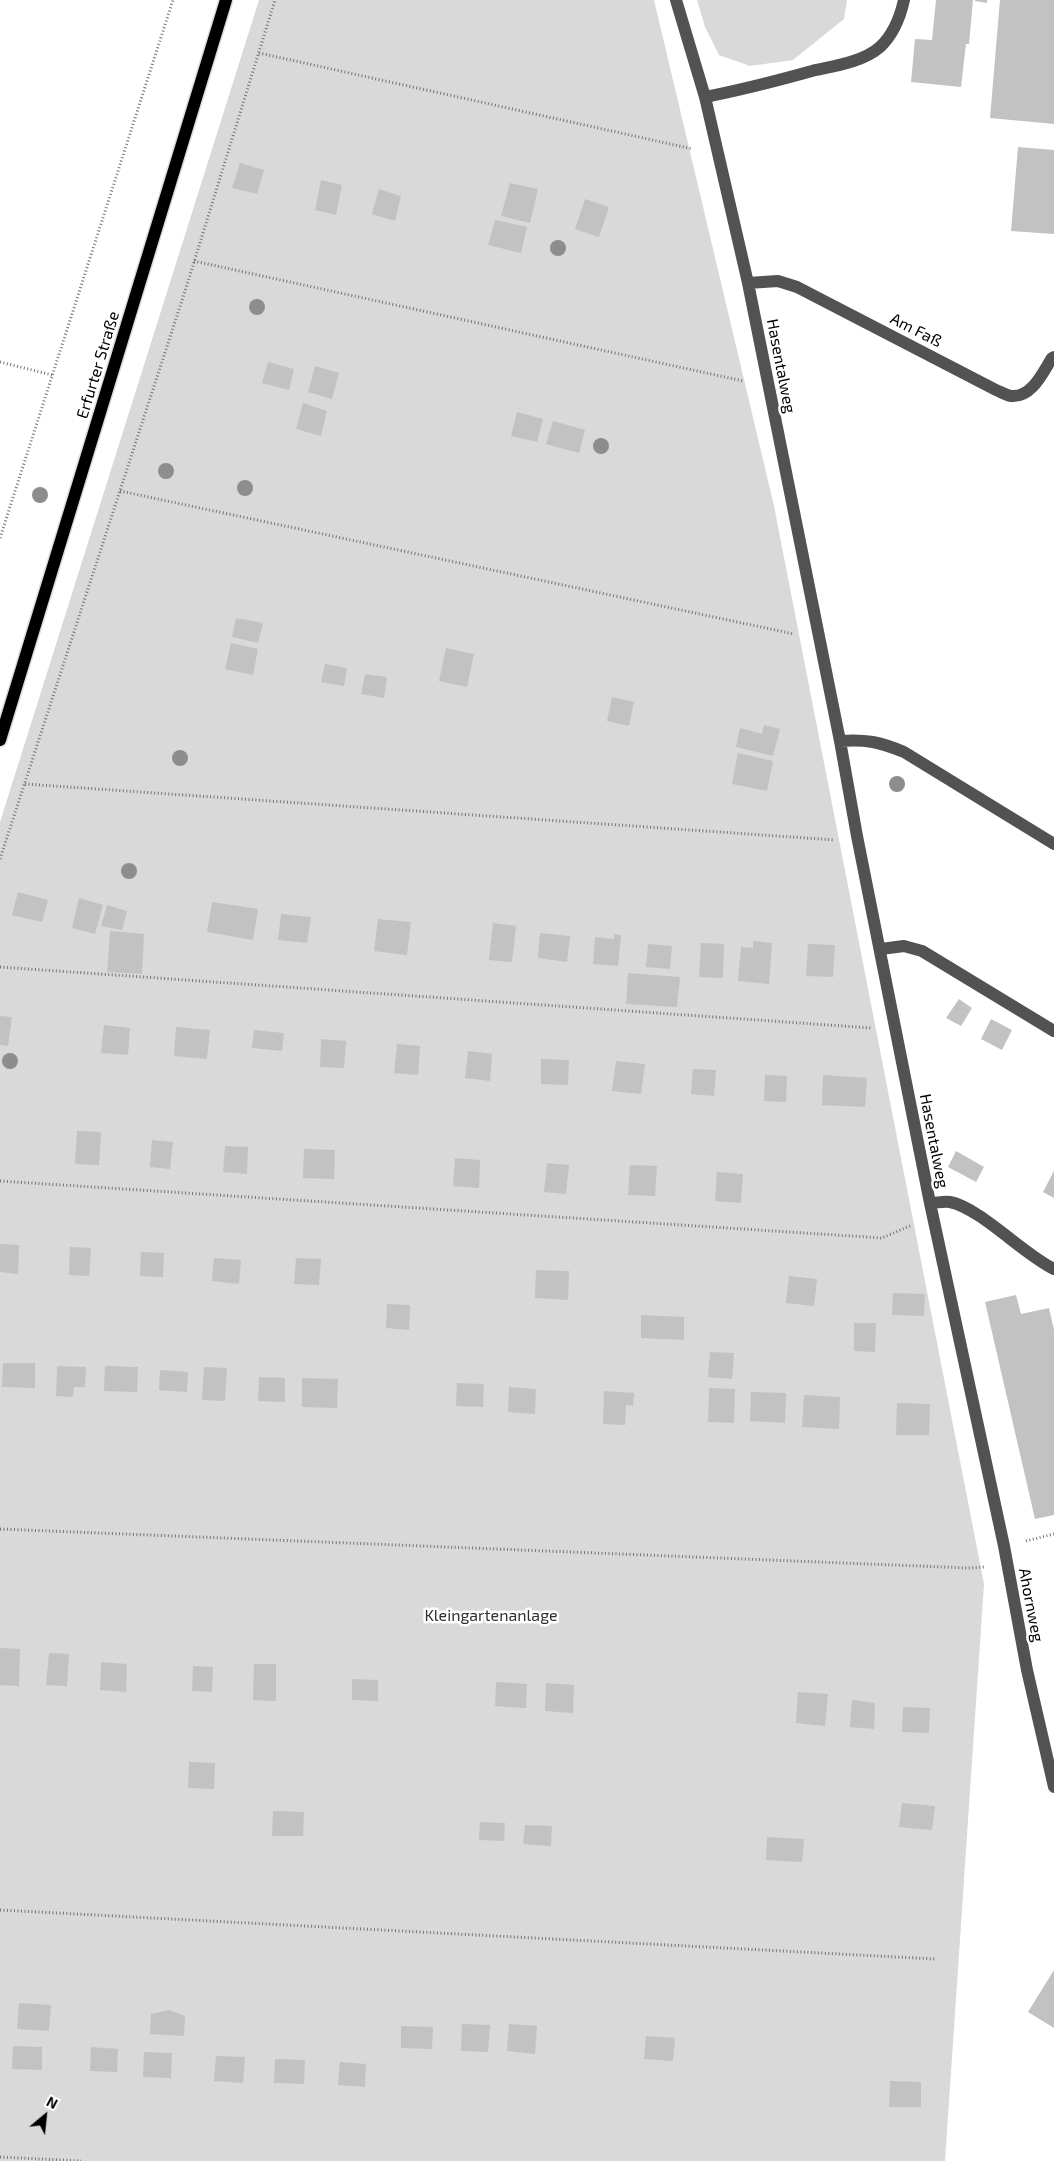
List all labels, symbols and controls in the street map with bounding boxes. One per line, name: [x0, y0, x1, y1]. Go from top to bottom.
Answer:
street label: Erfurter Straße: [73, 309, 123, 421]
street label: Am Faß: [887, 309, 945, 351]
street label: Hasentalweg: [762, 317, 800, 415]
street label: Hasentalweg: [915, 1092, 953, 1190]
street label: Ahornweg: [1014, 1567, 1048, 1643]
park label: Kleingartenanlage: [424, 1606, 558, 1626]
north arrow: [20, 2091, 70, 2141]
text: N: [44, 2092, 61, 2112]

